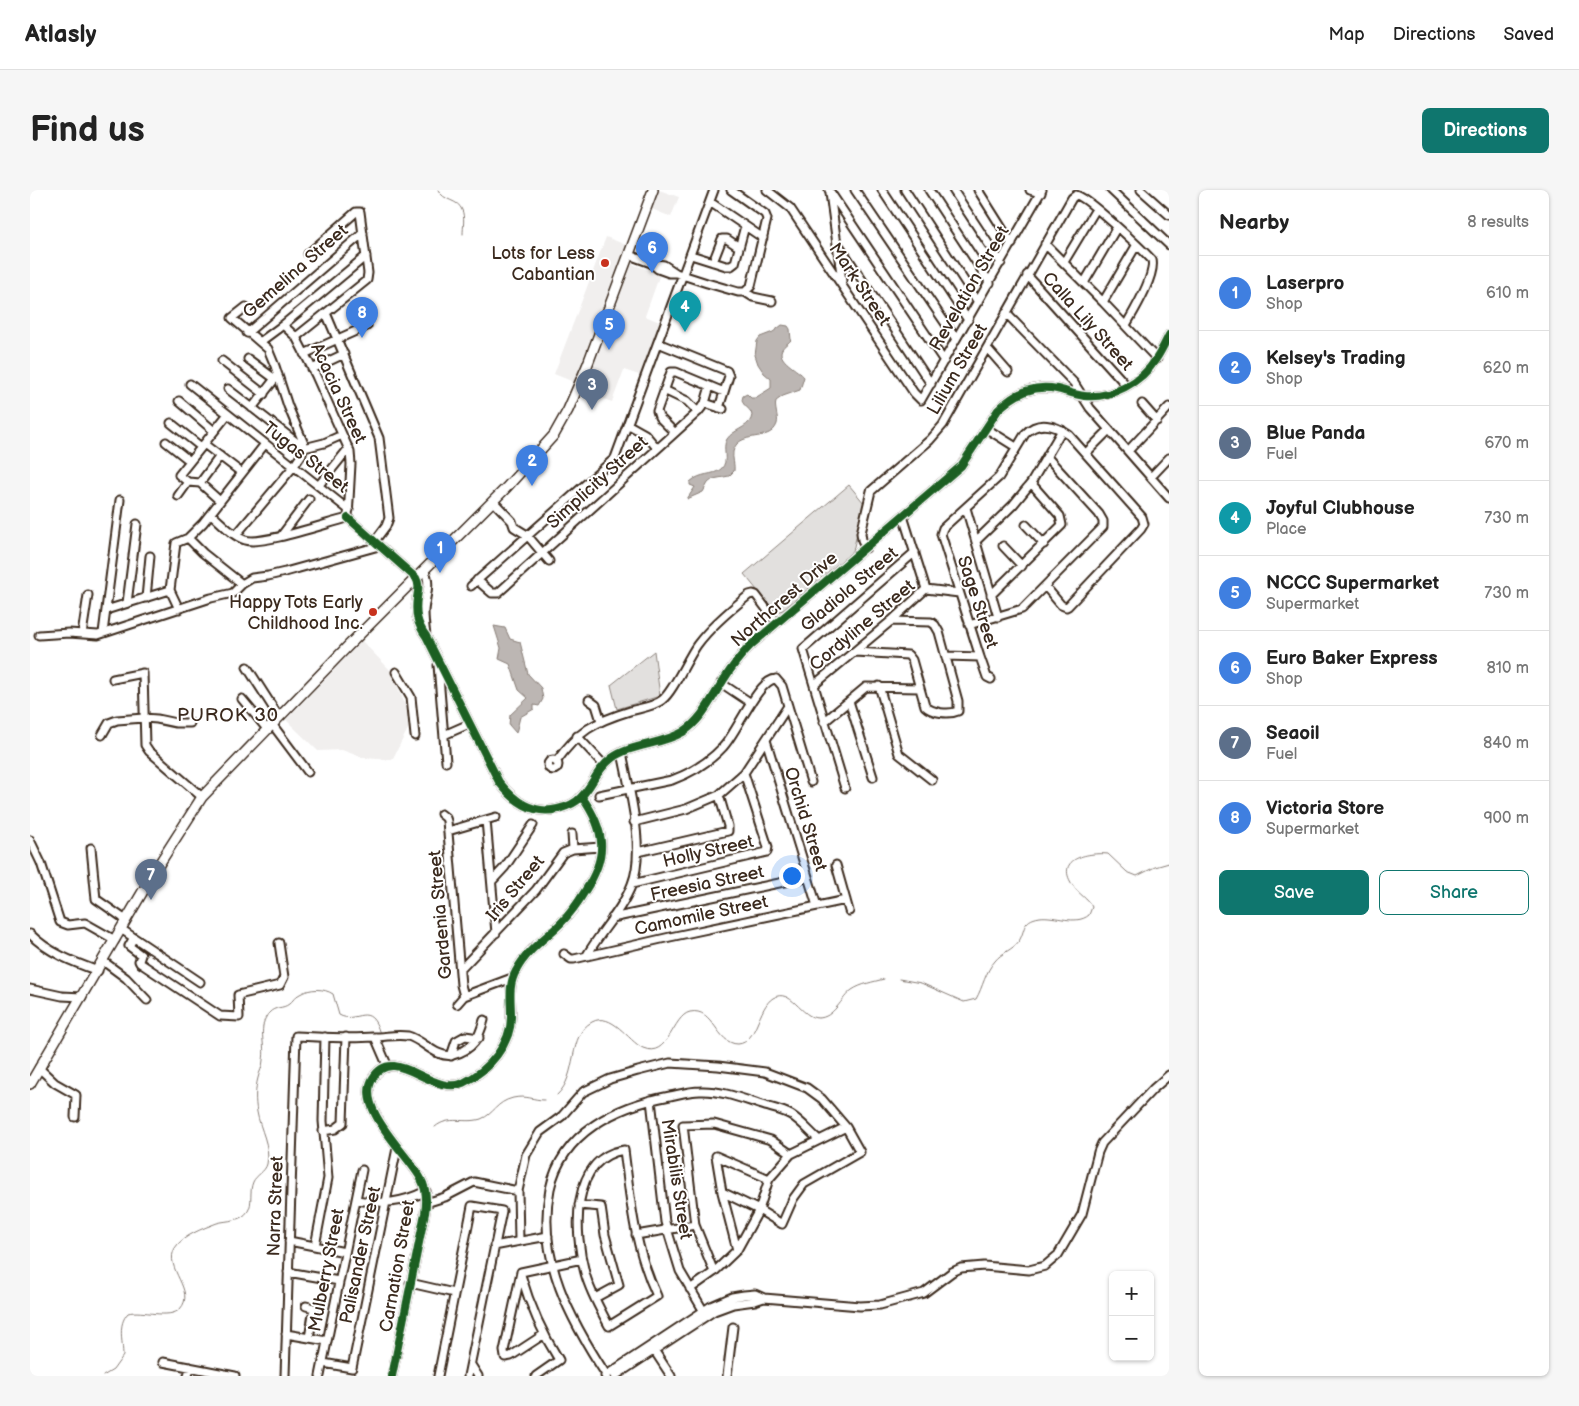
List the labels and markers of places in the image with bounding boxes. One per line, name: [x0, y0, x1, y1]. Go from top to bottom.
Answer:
pin: 6: [636, 232, 668, 273]
place label: Lots for Less Cabantian: [491, 243, 595, 285]
marker: Lots for Less Cabantian: [599, 257, 611, 269]
pin: 4: [669, 291, 701, 332]
pin: 8: [346, 297, 378, 338]
pin: 5: [593, 309, 625, 350]
pin: 3: [576, 369, 608, 410]
pin: 2: [516, 445, 548, 486]
pin: 1: [424, 532, 456, 573]
place label: Happy Tots Early Childhood Inc.: [229, 592, 364, 634]
marker: Happy Tots Early Childhood Inc.: [367, 606, 379, 618]
pin: 7: [135, 859, 167, 900]

